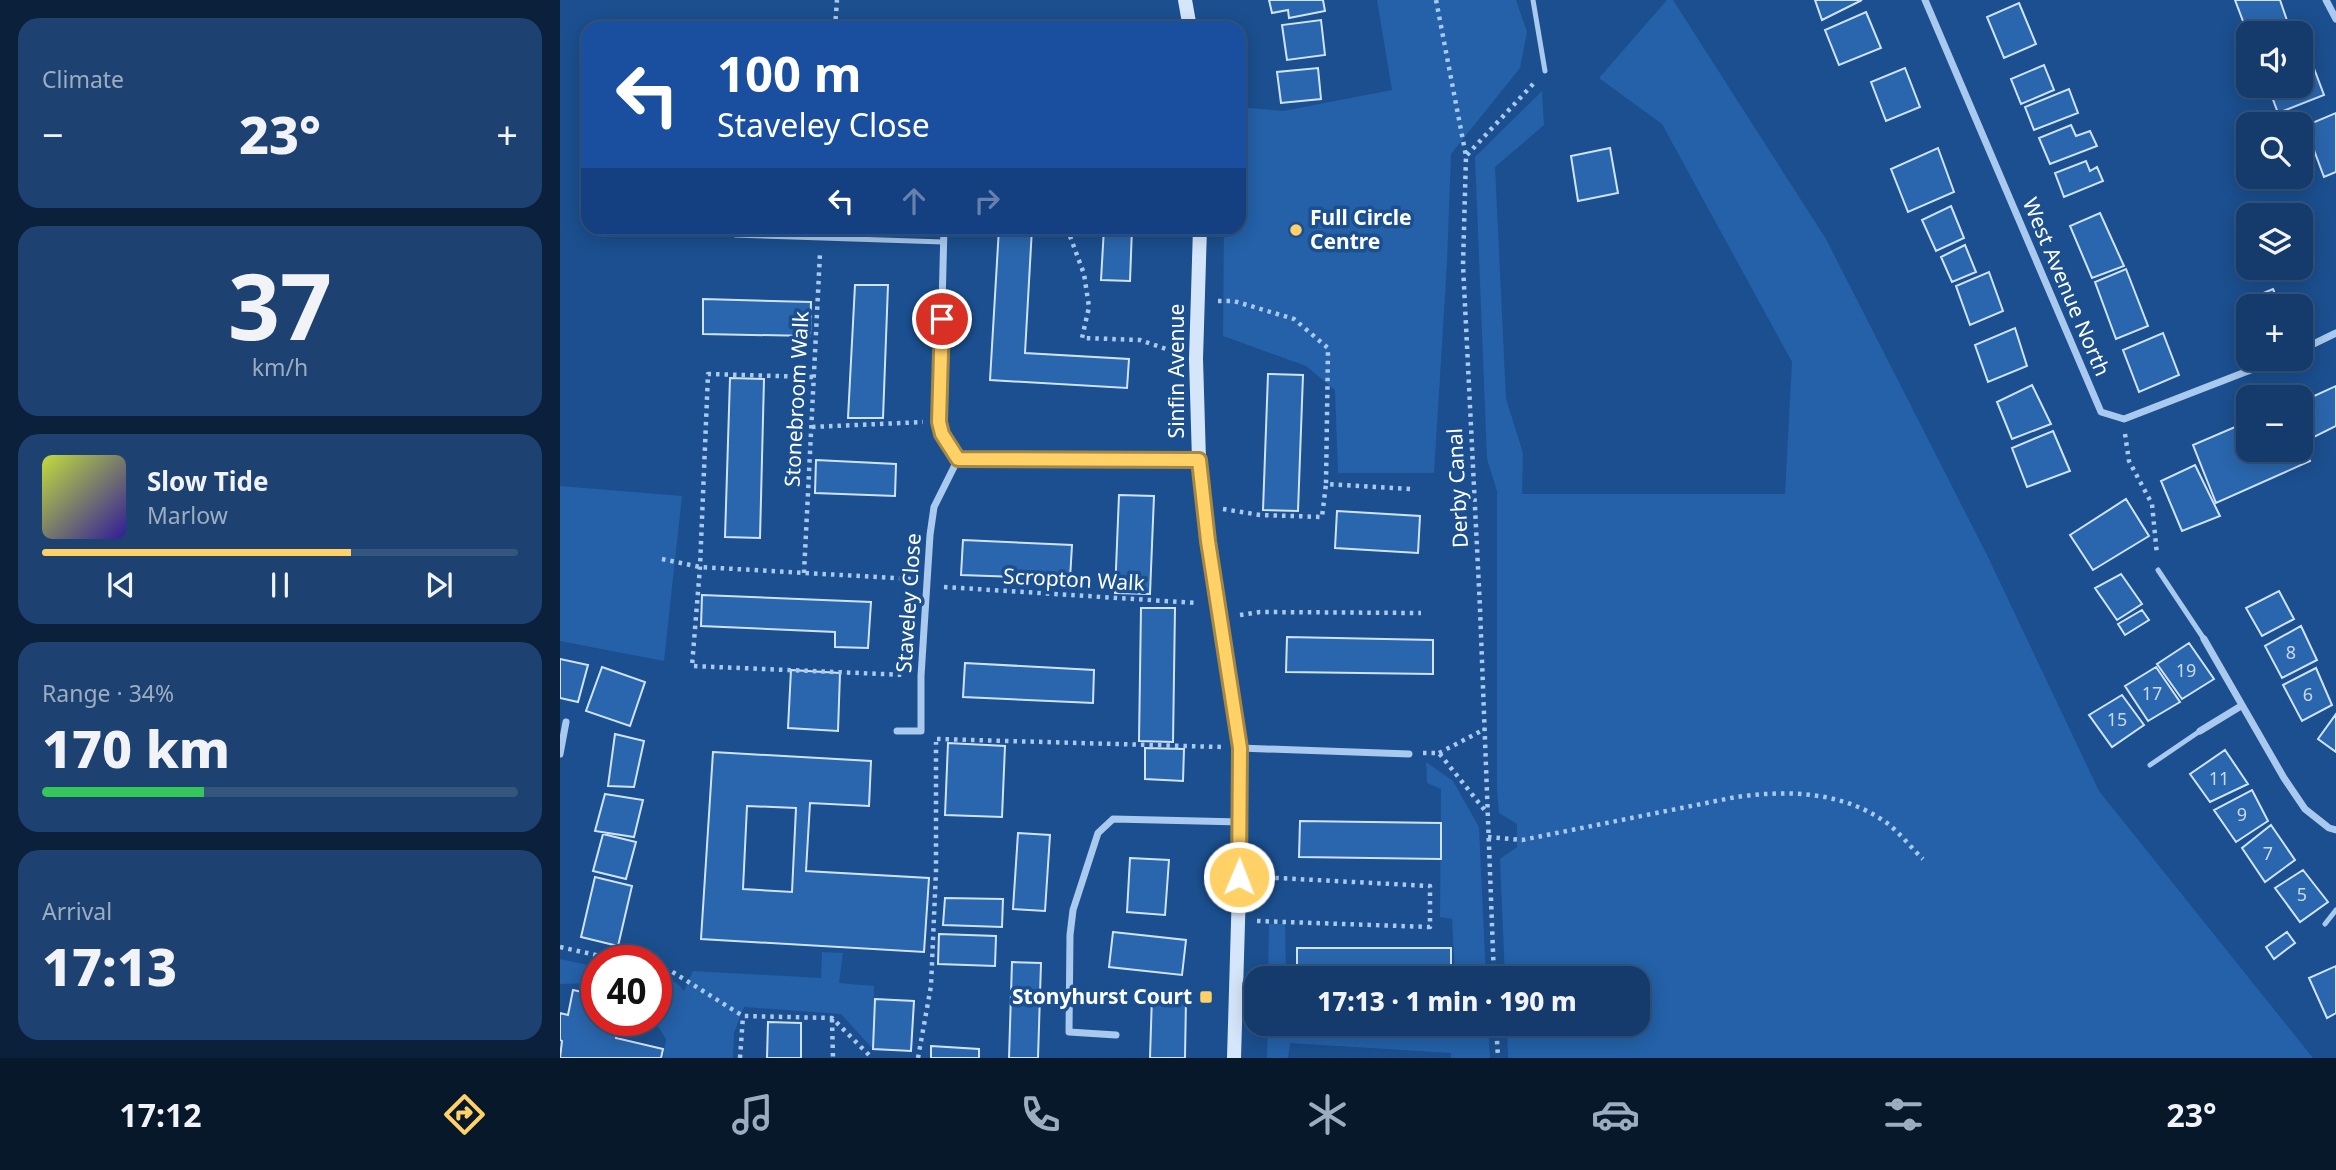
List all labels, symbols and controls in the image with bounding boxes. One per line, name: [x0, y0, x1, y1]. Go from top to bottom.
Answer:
map controls: [2236, 21, 2313, 462]
button: sound: [2236, 21, 2313, 98]
text: 100 m: [717, 40, 862, 106]
icon: left: [602, 49, 693, 140]
text: Climate: [42, 63, 124, 95]
text: 23°: [239, 98, 321, 169]
text: Staveley Close: [717, 103, 930, 146]
text: −: [42, 108, 64, 160]
text: +: [496, 108, 518, 160]
button: search: [2236, 112, 2313, 189]
icon: left: [822, 182, 860, 220]
icon: ahead: [895, 182, 933, 220]
icon: right: [968, 182, 1006, 220]
street label: West Avenue North: [2017, 193, 2117, 380]
place label: Full Circle Centre: [1310, 203, 1412, 255]
button: layers: [2236, 203, 2313, 280]
marker: Full Circle Centre: [1288, 222, 1304, 238]
text: 37: [228, 243, 332, 367]
pin: [912, 289, 972, 349]
button: +: [2236, 294, 2313, 371]
icon: arrive: [923, 300, 961, 338]
street label: Sinfin Avenue: [1162, 304, 1190, 438]
street label: Stonebroom Walk: [777, 310, 815, 487]
text: km/h: [252, 351, 308, 383]
button: −: [2236, 385, 2313, 462]
street label: Derby Canal: [1440, 428, 1474, 549]
text: Slow Tide: [147, 463, 269, 499]
text: Marlow: [147, 499, 228, 531]
street label: Staveley Close: [889, 532, 927, 674]
street label: Scropton Walk: [1003, 561, 1146, 597]
icon: previous: [102, 566, 140, 604]
icon: pause: [261, 566, 299, 604]
icon: next: [420, 566, 458, 604]
house number: 8: [2286, 640, 2296, 664]
house number: 19: [2176, 658, 2196, 682]
text: Range · 34%: [42, 677, 174, 709]
house number: 17: [2142, 681, 2162, 705]
house number: 6: [2303, 682, 2313, 706]
house number: 15: [2107, 707, 2127, 731]
text: 170 km: [42, 712, 230, 783]
house number: 11: [2209, 766, 2229, 790]
house number: 9: [2237, 802, 2247, 826]
position arrow: [1202, 840, 1276, 914]
house number: 7: [2263, 841, 2273, 865]
house number: 5: [2297, 882, 2307, 906]
text: Arrival: [42, 895, 112, 927]
text: 17:13: [42, 930, 177, 1001]
speed limit sign: 40: [581, 945, 672, 1036]
place label: Stonyhurst Court: [1012, 982, 1192, 1010]
text: 17:13 · 1 min · 190 m: [1317, 983, 1577, 1019]
marker: Stonyhurst Court: [1198, 989, 1214, 1005]
icon: directions: [440, 1090, 489, 1139]
icon: music: [728, 1090, 777, 1139]
icon: phone: [1016, 1090, 1065, 1139]
icon: climate: [1303, 1090, 1352, 1139]
icon: car: [1591, 1090, 1640, 1139]
icon: filters: [1879, 1090, 1928, 1139]
text: 17:12: [119, 1093, 202, 1136]
text: 23°: [2166, 1093, 2217, 1136]

